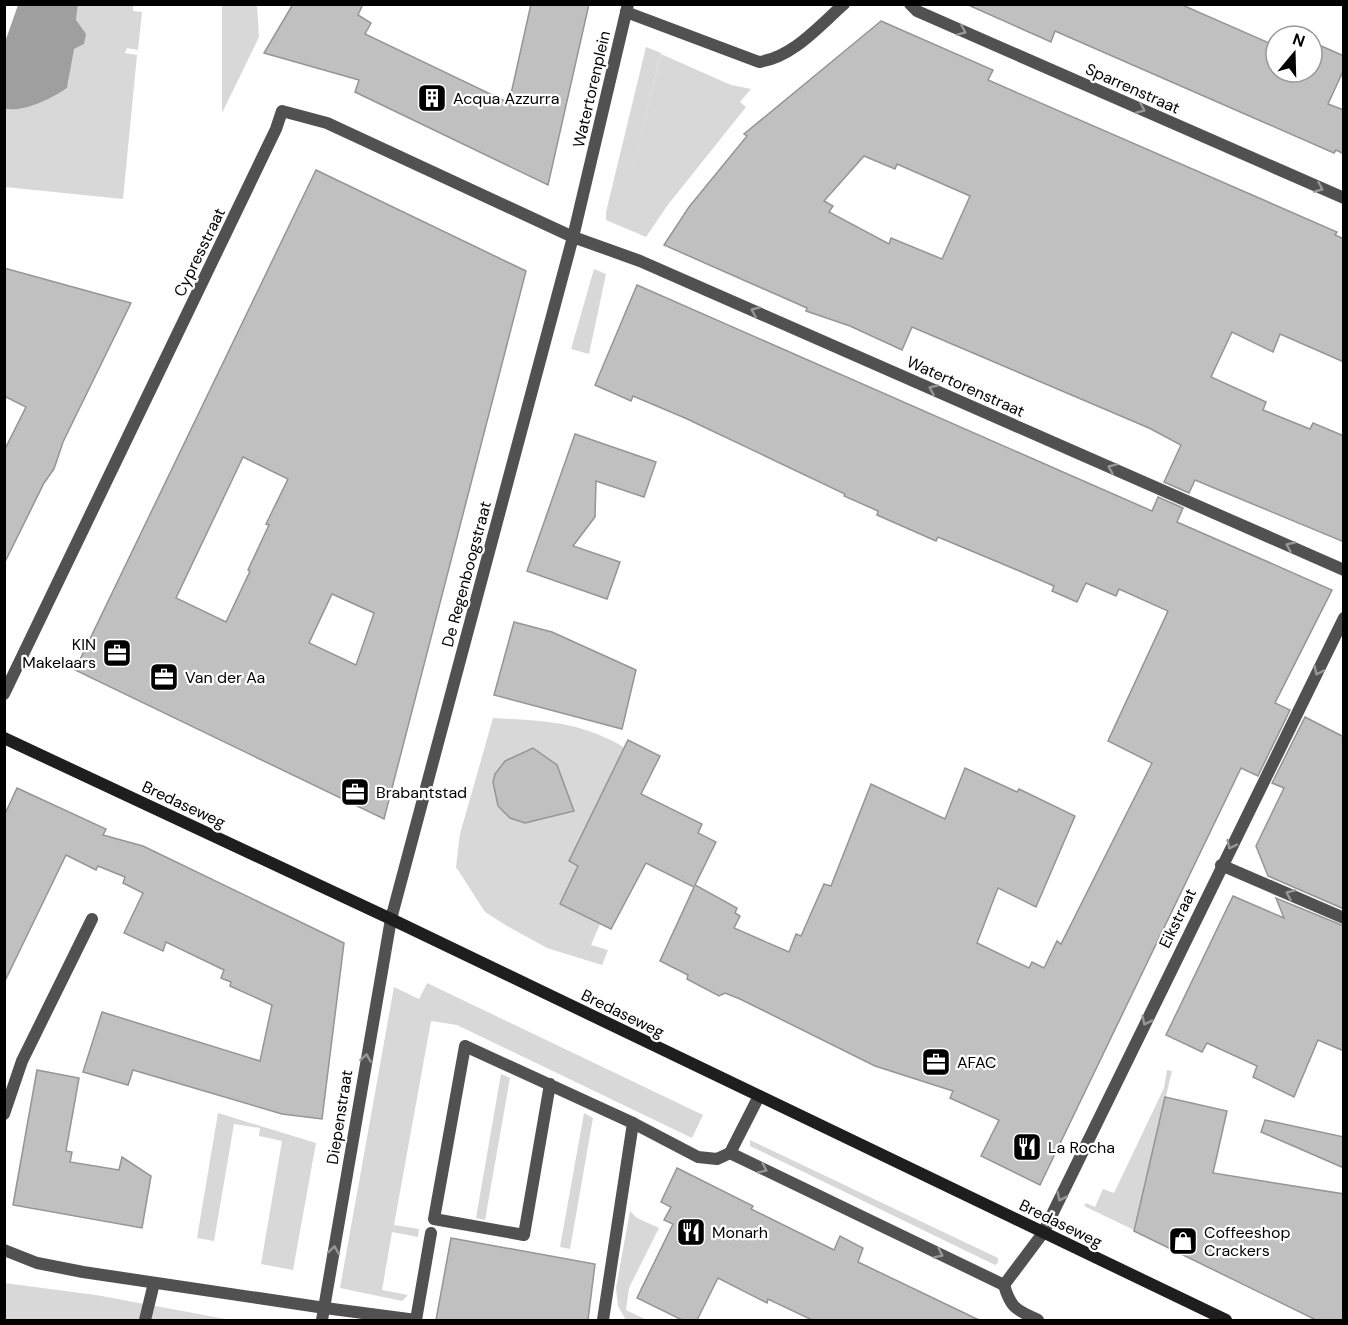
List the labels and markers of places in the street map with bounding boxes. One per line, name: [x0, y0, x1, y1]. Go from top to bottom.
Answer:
building icon: Acqua Azzurra: [416, 82, 448, 114]
place label: Acqua Azzurra: [453, 88, 560, 109]
place label: KIN Makelaars: [22, 634, 96, 673]
office icon: KIN Makelaars: [101, 637, 133, 669]
office icon: Van der Aa: [148, 661, 180, 693]
place label: Van der Aa: [185, 667, 265, 688]
office icon: Brabantstad: [339, 776, 371, 808]
place label: Brabantstad: [376, 782, 467, 803]
office icon: AFAC: [920, 1046, 952, 1078]
place label: AFAC: [957, 1052, 997, 1073]
restaurant icon: La Rocha: [1011, 1131, 1043, 1163]
place label: La Rocha: [1048, 1137, 1115, 1158]
restaurant icon: Monarh: [675, 1216, 707, 1248]
place label: Monarh: [712, 1222, 768, 1243]
place label: Coffeeshop Crackers: [1204, 1222, 1290, 1261]
shop icon: Coffeeshop Crackers: [1167, 1225, 1199, 1257]

